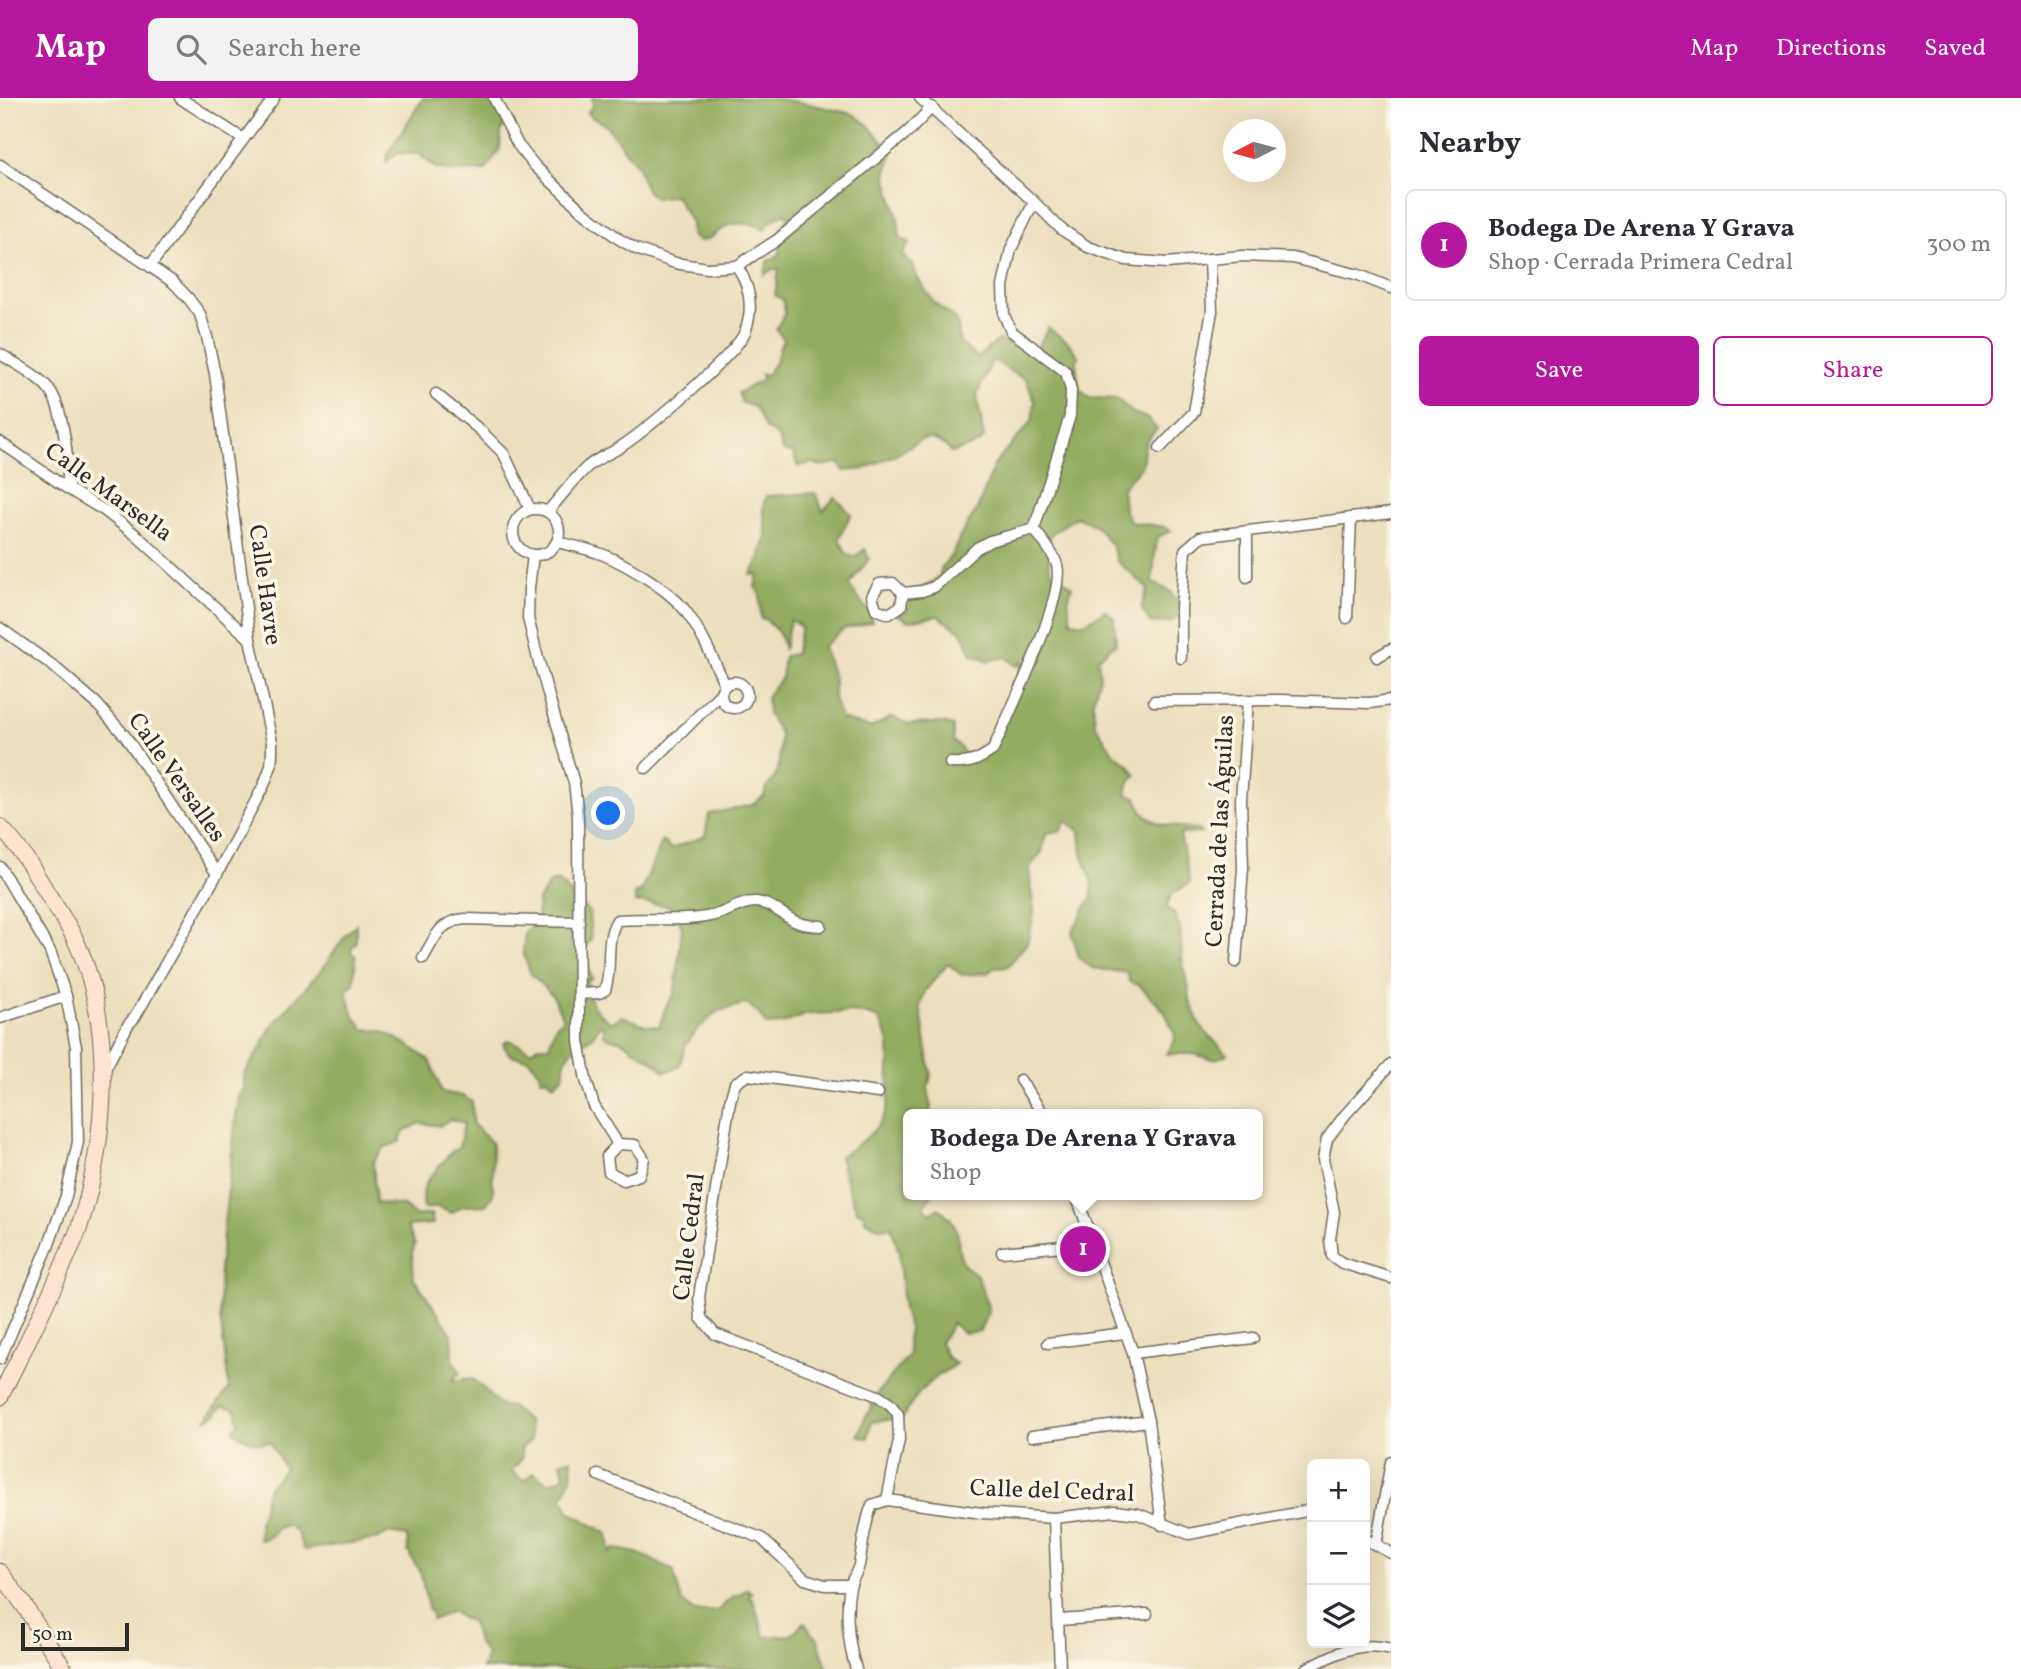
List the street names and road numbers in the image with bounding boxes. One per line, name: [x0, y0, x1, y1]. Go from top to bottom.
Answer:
street label: Calle Marsella: [37, 435, 179, 551]
street label: Calle Havre: [239, 522, 289, 648]
street label: Calle Versalles: [119, 706, 233, 850]
street label: Cerrada de las Águilas: [1198, 714, 1244, 948]
street label: Calle Cedral: [665, 1171, 715, 1303]
street label: Calle del Cedral: [969, 1472, 1135, 1512]

